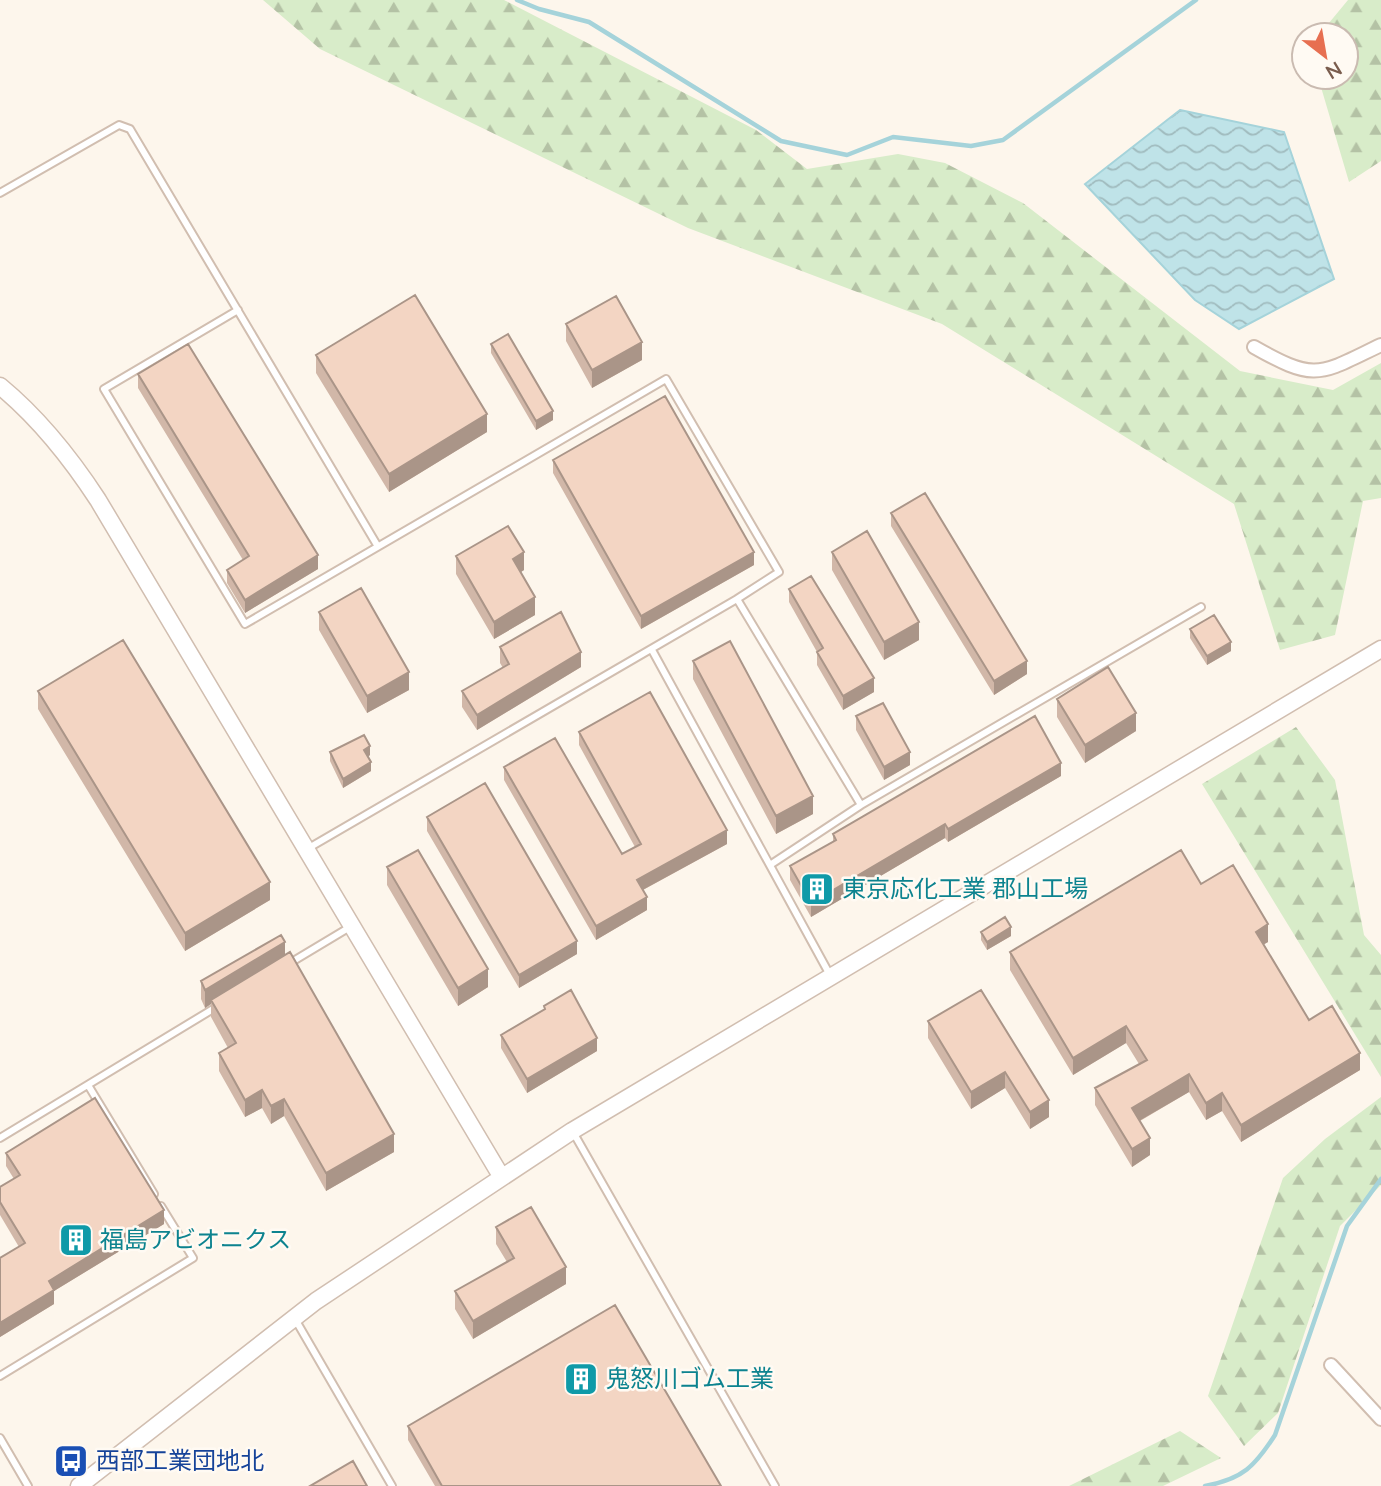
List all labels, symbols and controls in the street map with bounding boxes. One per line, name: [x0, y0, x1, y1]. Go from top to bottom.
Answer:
north arrow: [1290, 21, 1360, 91]
text: N: [1322, 57, 1346, 85]
building icon: 東京応化工業 郡山工場: [798, 870, 836, 908]
place label: 東京応化工業 郡山工場: [842, 873, 1088, 902]
building icon: 福島アビオニクス: [57, 1221, 95, 1259]
place label: 福島アビオニクス: [100, 1224, 291, 1253]
building icon: 鬼怒川ゴム工業: [562, 1360, 600, 1398]
place label: 鬼怒川ゴム工業: [606, 1363, 774, 1392]
bus stop icon: 西部工業団地北: [52, 1442, 90, 1480]
place label: 西部工業団地北: [96, 1445, 264, 1474]

